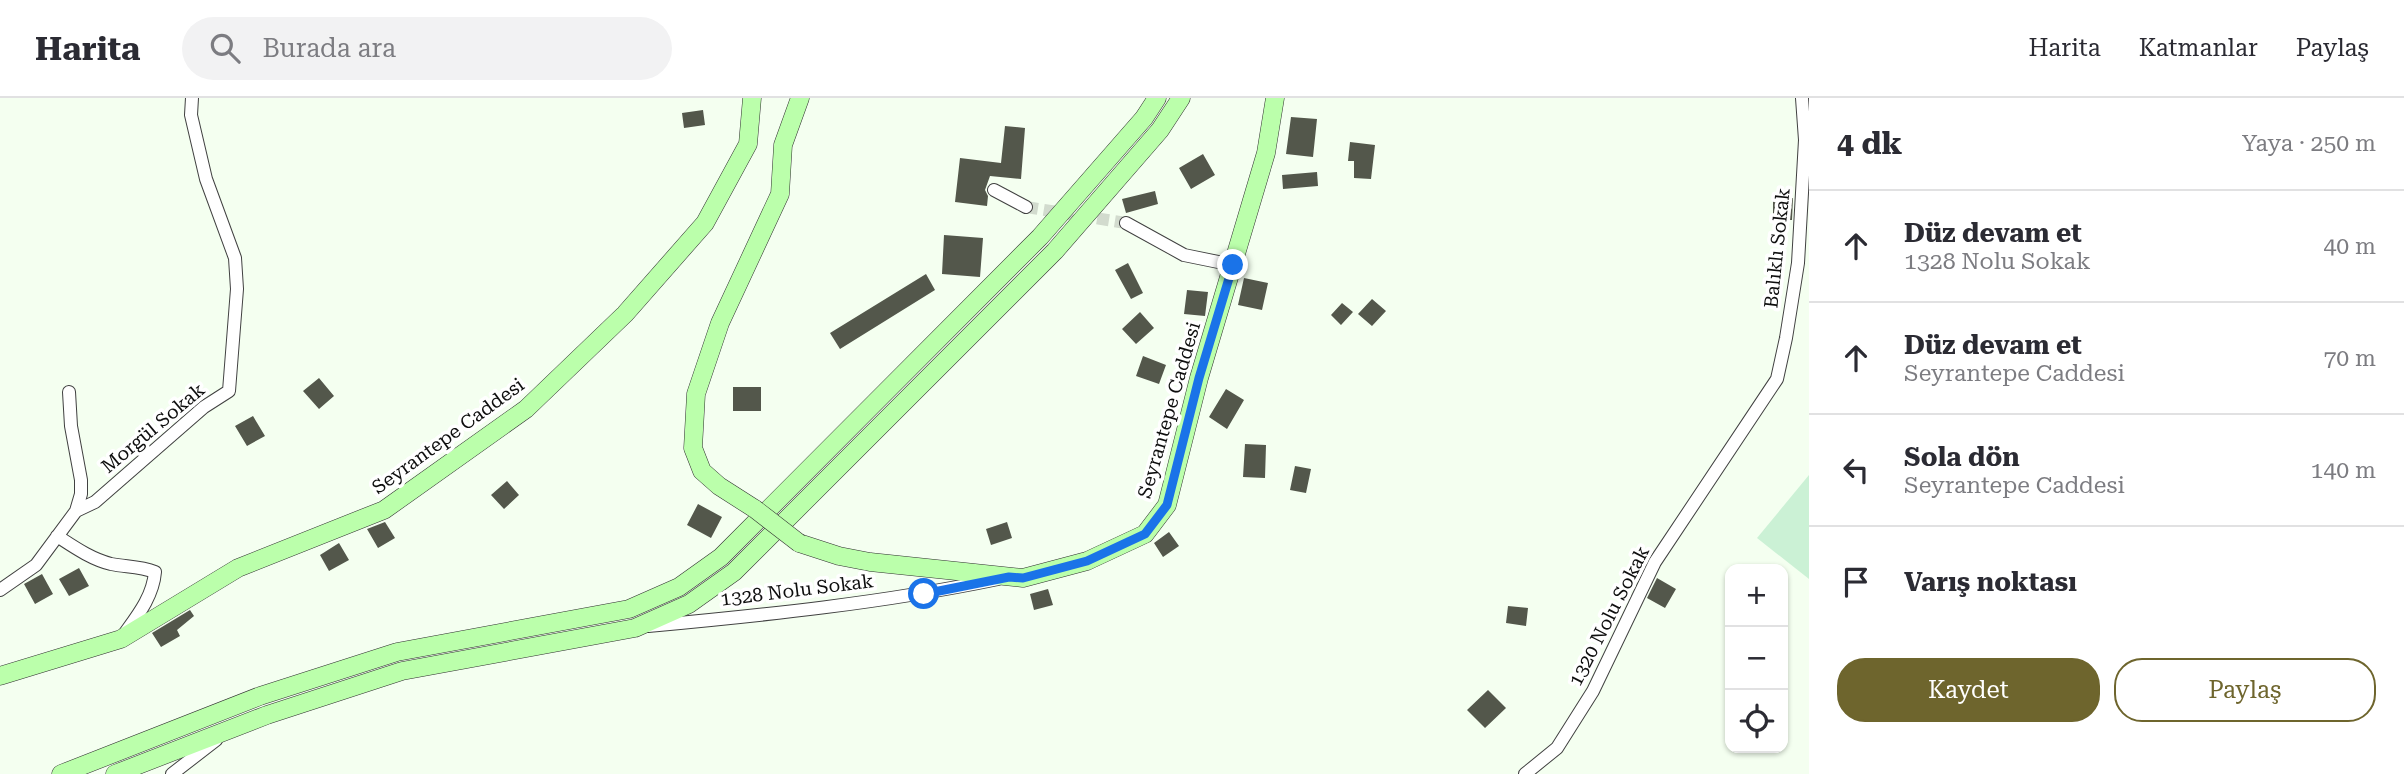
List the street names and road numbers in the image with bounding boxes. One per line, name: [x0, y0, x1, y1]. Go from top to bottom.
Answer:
street label: Balıklı Sokak: [1759, 187, 1795, 309]
street label: Seyrantepe Caddesi: [1133, 319, 1205, 501]
street label: Seyrantepe Caddesi: [367, 373, 529, 499]
street label: Morgül Sokak: [97, 378, 209, 478]
street label: 1320 Nolu Sokak: [1564, 542, 1654, 690]
street label: 1328 Nolu Sokak: [719, 569, 875, 611]

